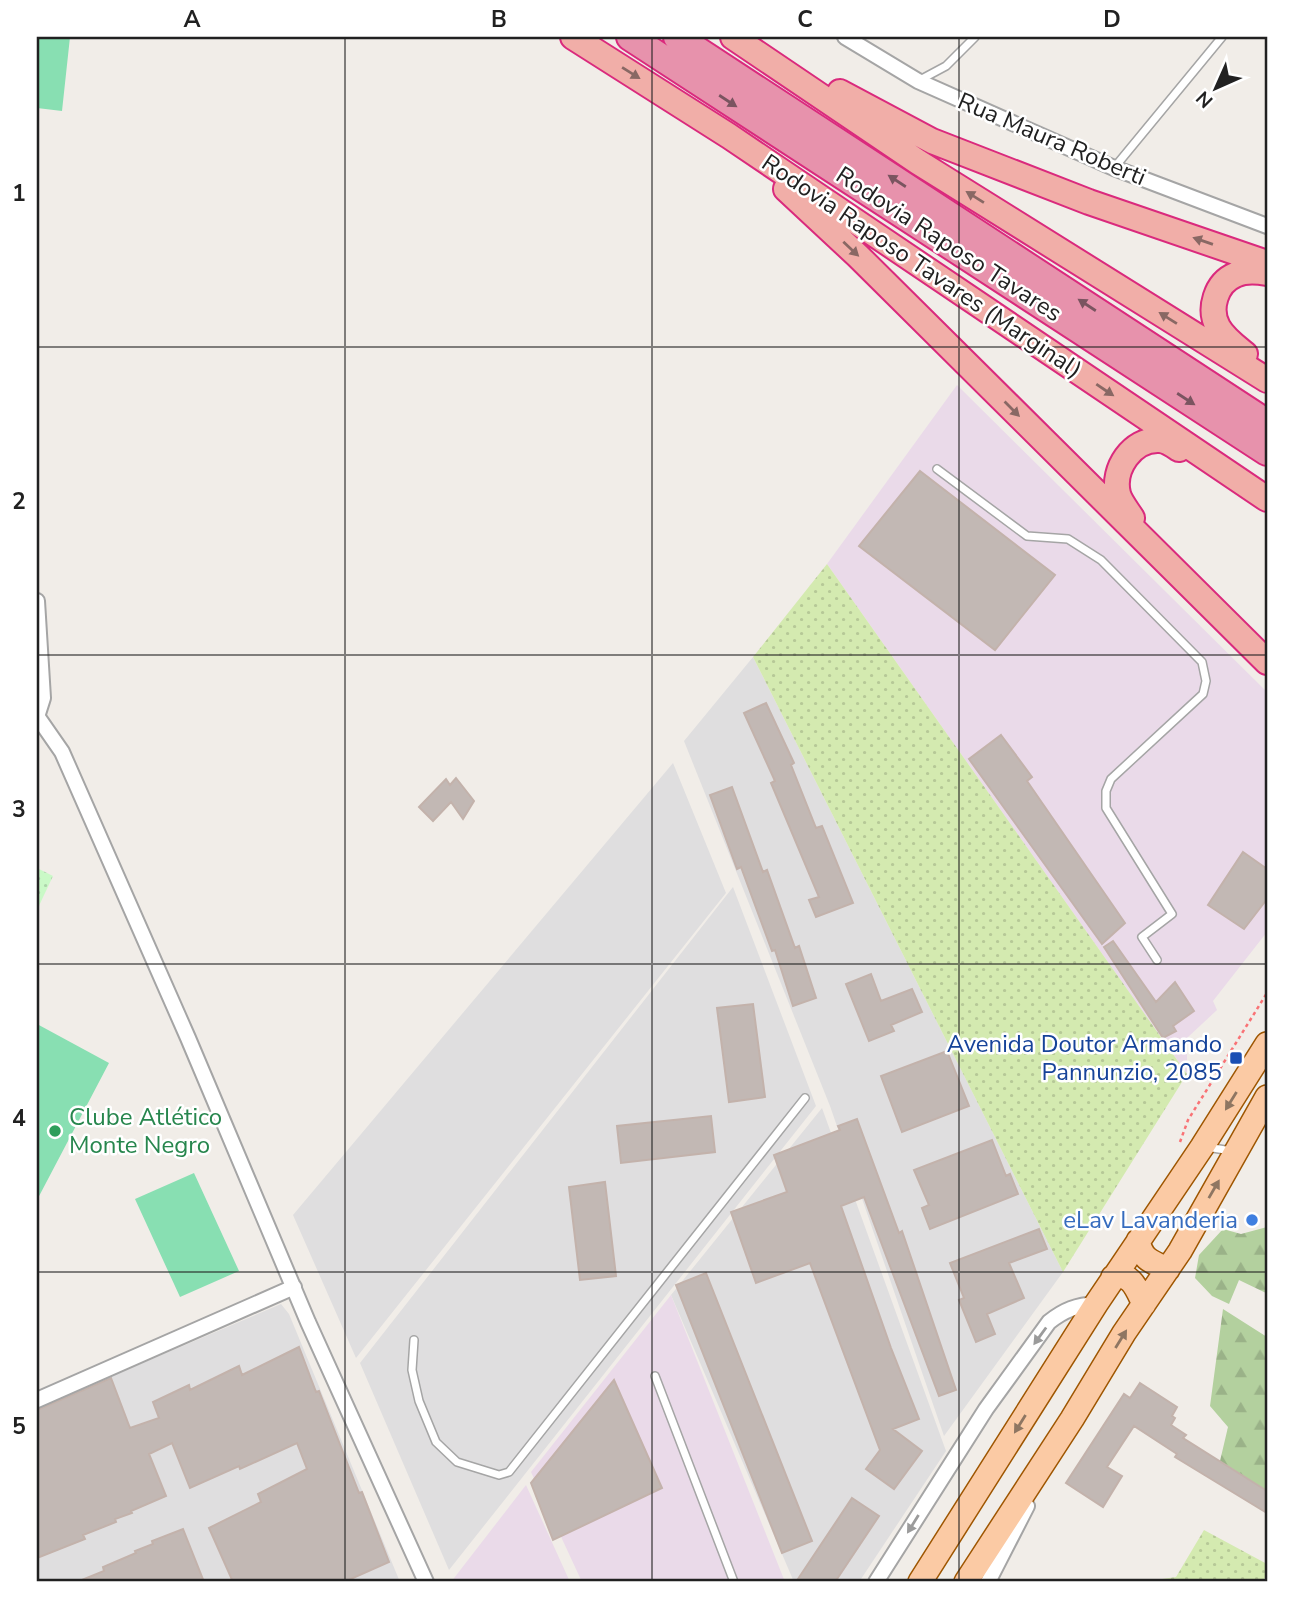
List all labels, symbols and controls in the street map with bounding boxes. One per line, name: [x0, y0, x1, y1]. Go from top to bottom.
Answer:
text: A: [183, 4, 201, 35]
text: B: [491, 4, 507, 35]
text: C: [797, 4, 813, 35]
text: D: [1103, 4, 1121, 35]
north arrow: [1182, 52, 1252, 122]
one-way arrow: [621, 67, 640, 80]
street label: Rua Maura Roberti: [953, 85, 1151, 193]
text: N: [1190, 85, 1219, 114]
one-way arrow: [719, 94, 738, 107]
street label: Rodovia Raposo Tavares (Marginal): [756, 147, 1088, 385]
street label: Rodovia Raposo Tavares: [830, 159, 1068, 329]
one-way arrow: [887, 174, 907, 187]
text: 1: [12, 178, 26, 209]
one-way arrow: [965, 191, 984, 204]
one-way arrow: [1192, 235, 1213, 246]
one-way arrow: [842, 241, 860, 257]
one-way arrow: [1077, 299, 1097, 312]
one-way arrow: [1158, 312, 1177, 324]
one-way arrow: [1096, 383, 1114, 397]
one-way arrow: [1176, 392, 1196, 405]
one-way arrow: [1004, 401, 1021, 418]
text: 2: [12, 486, 26, 517]
text: 3: [12, 794, 26, 825]
place label: Avenida Doutor Armando Pannunzio, 2085: [947, 1028, 1222, 1088]
marker: Avenida Doutor Armando Pannunzio, 2085: [1228, 1050, 1244, 1066]
one-way arrow: [1224, 1092, 1237, 1111]
place label: Clube Atlético Monte Negro: [69, 1101, 222, 1161]
text: 4: [12, 1103, 26, 1134]
marker: Clube Atlético Monte Negro: [47, 1123, 63, 1139]
one-way arrow: [1208, 1179, 1221, 1198]
place label: eLav Lavanderia: [1063, 1204, 1238, 1236]
marker: eLav Lavanderia: [1244, 1212, 1260, 1228]
one-way arrow: [1032, 1326, 1047, 1344]
one-way arrow: [1115, 1329, 1128, 1348]
text: 5: [12, 1411, 26, 1442]
one-way arrow: [1014, 1414, 1027, 1433]
one-way arrow: [906, 1515, 919, 1534]

